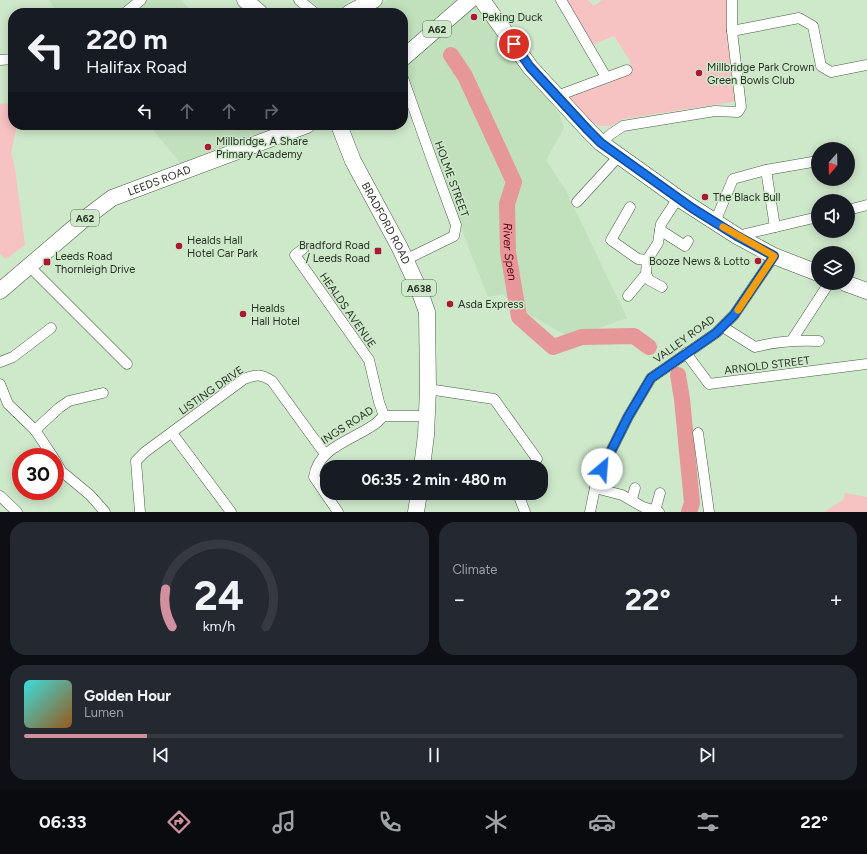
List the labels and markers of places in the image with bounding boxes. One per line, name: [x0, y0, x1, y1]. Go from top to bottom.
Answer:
place label: Peking Duck: [482, 11, 543, 24]
marker: Peking Duck: [469, 12, 479, 22]
pin: [497, 27, 531, 61]
place label: Millbridge Park Crown Green Bowls Club: [707, 61, 814, 87]
marker: Millbridge Park Crown Green Bowls Club: [694, 68, 704, 78]
place label: Millbridge, A Share Primary Academy: [216, 135, 308, 161]
marker: Millbridge, A Share Primary Academy: [203, 142, 213, 152]
place label: The Black Bull: [713, 191, 780, 204]
marker: The Black Bull: [700, 192, 710, 202]
place label: Healds Hall Hotel Car Park: [187, 234, 258, 260]
place label: Bradford Road / Leeds Road: [299, 239, 370, 265]
marker: Healds Hall Hotel Car Park: [174, 241, 184, 251]
marker: Bradford Road / Leeds Road: [373, 246, 383, 256]
place label: Leeds Road Thornleigh Drive: [55, 250, 135, 276]
place label: Booze News & Lotto: [649, 255, 750, 268]
marker: Booze News & Lotto: [753, 256, 763, 266]
marker: Leeds Road Thornleigh Drive: [42, 257, 52, 267]
place label: Asda Express: [458, 298, 524, 311]
marker: Asda Express: [445, 299, 455, 309]
place label: Healds Hall Hotel: [251, 302, 300, 328]
marker: Healds Hall Hotel: [238, 309, 248, 319]

